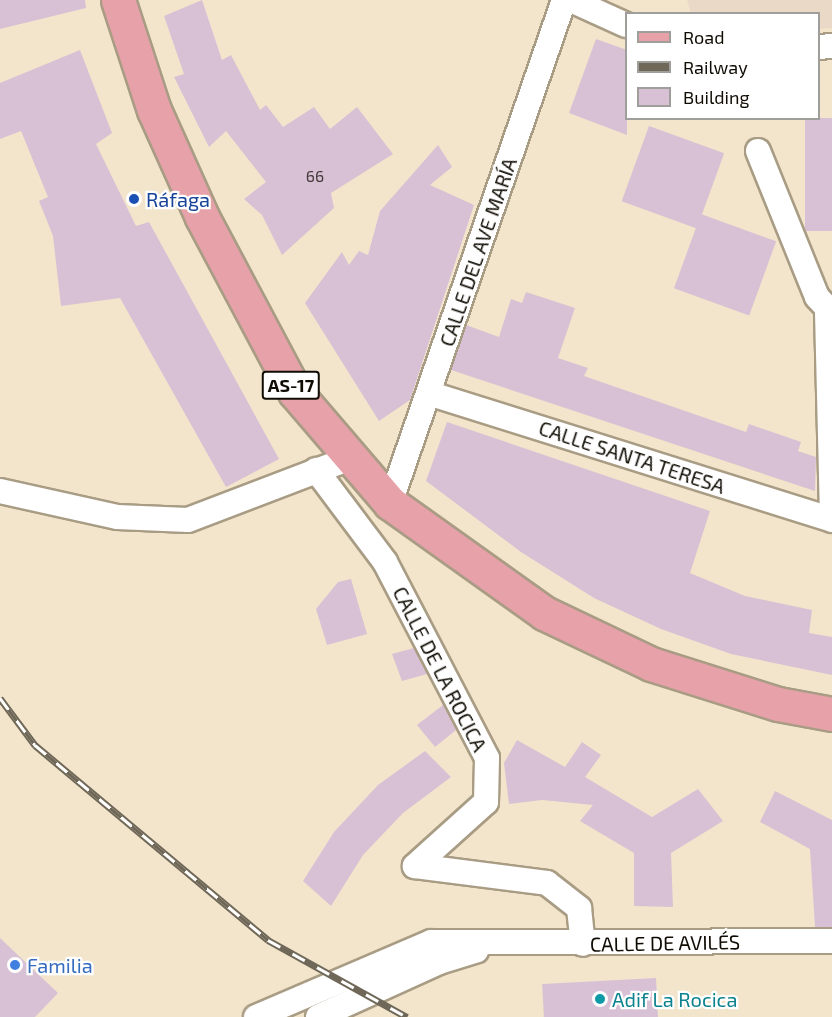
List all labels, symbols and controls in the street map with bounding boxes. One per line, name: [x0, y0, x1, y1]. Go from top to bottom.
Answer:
legend: [625, 12, 820, 120]
text: Road: [683, 26, 724, 48]
text: Railway: [683, 56, 748, 78]
text: Building: [683, 86, 750, 108]
street label: CALLE DEL AVE MARÍA: [434, 154, 522, 350]
house number: 66: [306, 166, 324, 186]
place label: Ráfaga: [146, 187, 210, 211]
marker: Ráfaga: [127, 192, 141, 206]
road number: AS-17: [261, 370, 321, 400]
street label: CALLE SANTA TERESA: [535, 415, 729, 499]
street label: CALLE DE LA ROCICA: [388, 582, 492, 756]
street label: CALLE DE AVILÉS: [589, 930, 741, 956]
place label: Familia: [27, 953, 93, 977]
marker: Familia: [8, 958, 22, 972]
place label: Adif La Rocica: [612, 987, 738, 1011]
marker: Adif La Rocica: [593, 992, 607, 1006]

